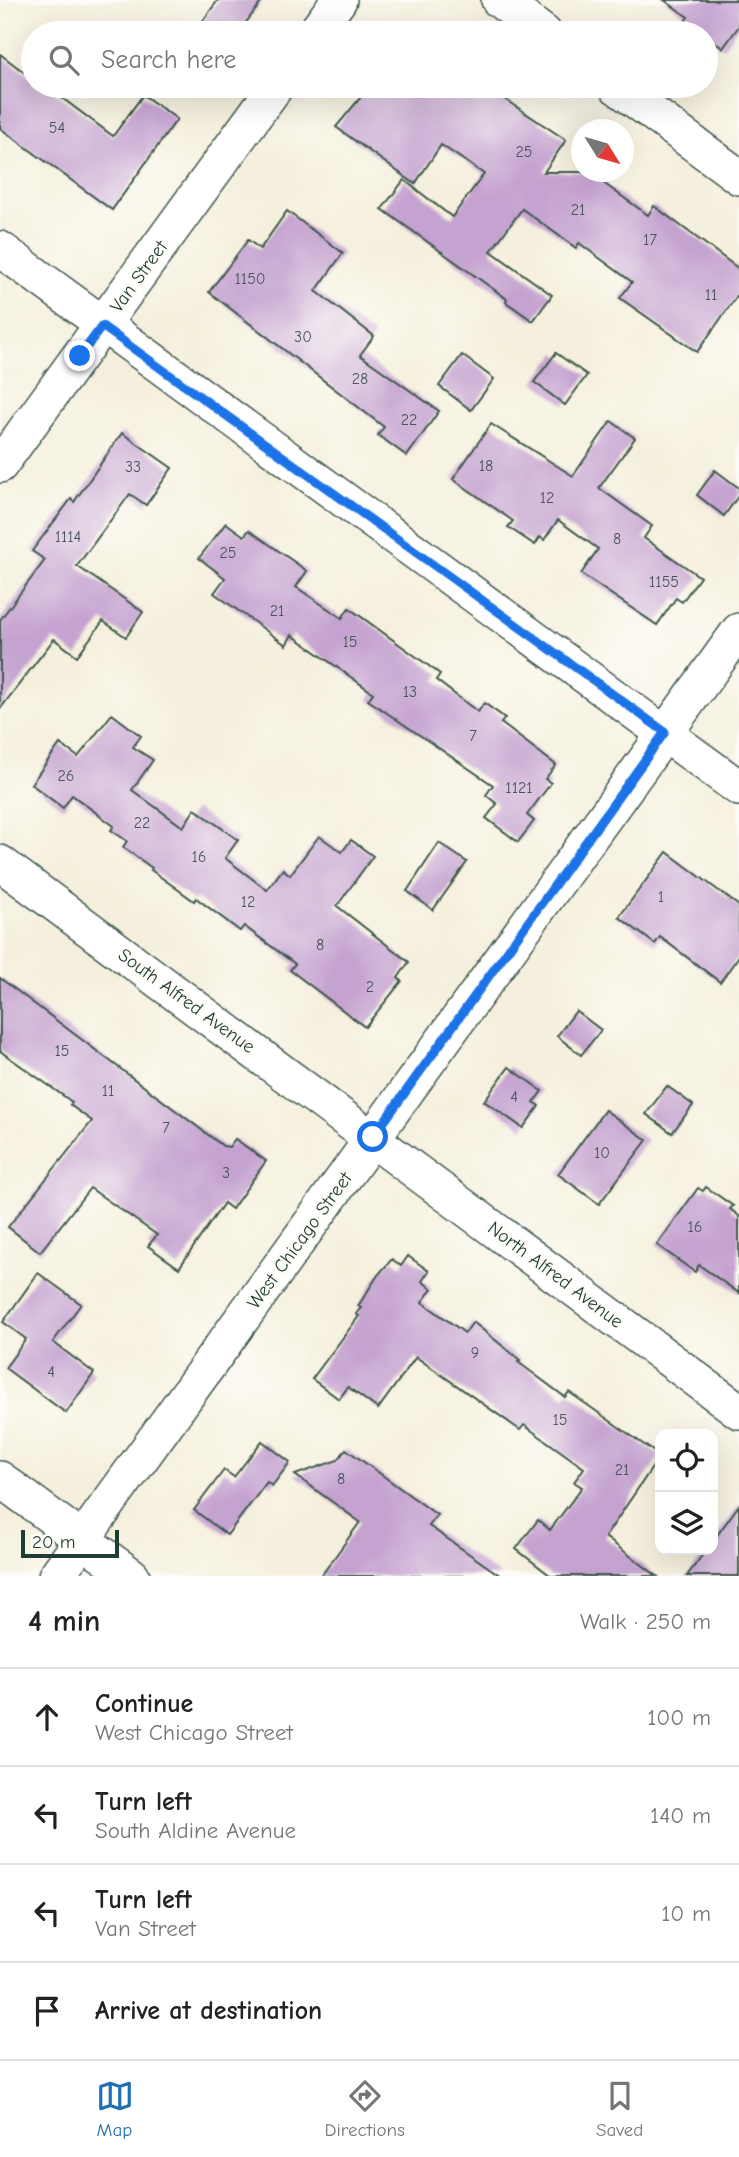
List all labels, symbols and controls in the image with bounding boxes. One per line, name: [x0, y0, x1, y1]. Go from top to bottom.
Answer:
search box: [21, 21, 718, 98]
icon: search: [45, 41, 83, 79]
text: Search here: [101, 45, 236, 75]
house number: 54: [49, 119, 65, 137]
north arrow: [571, 119, 634, 182]
house number: 25: [515, 143, 533, 161]
house number: 21: [571, 201, 585, 219]
house number: 17: [643, 231, 657, 249]
street label: Van Street: [105, 236, 173, 317]
house number: 1150: [234, 270, 266, 288]
house number: 11: [705, 286, 717, 304]
house number: 30: [294, 328, 312, 346]
route end: [64, 340, 95, 371]
house number: 28: [352, 370, 368, 388]
house number: 22: [401, 411, 417, 429]
house number: 18: [479, 457, 493, 475]
house number: 33: [125, 458, 141, 476]
house number: 12: [540, 489, 554, 507]
house number: 1114: [55, 528, 81, 546]
house number: 8: [613, 530, 621, 548]
house number: 25: [219, 544, 237, 562]
house number: 1155: [649, 573, 679, 591]
house number: 21: [270, 602, 284, 620]
house number: 15: [342, 633, 358, 651]
house number: 13: [403, 683, 417, 701]
house number: 7: [469, 727, 477, 745]
house number: 26: [57, 767, 75, 785]
house number: 1121: [505, 779, 533, 797]
house number: 22: [134, 814, 150, 832]
house number: 16: [191, 848, 207, 866]
house number: 1: [658, 888, 664, 906]
house number: 12: [241, 893, 255, 911]
house number: 8: [316, 936, 324, 954]
street label: South Alfred Avenue: [114, 944, 259, 1058]
house number: 2: [366, 978, 374, 996]
house number: 15: [54, 1042, 70, 1060]
house number: 11: [102, 1082, 114, 1100]
house number: 4: [510, 1088, 518, 1106]
house number: 7: [162, 1119, 170, 1137]
route start: [357, 1121, 388, 1152]
house number: 10: [594, 1144, 610, 1162]
house number: 3: [222, 1164, 230, 1182]
street label: West Chicago Street: [243, 1168, 357, 1313]
street label: North Alfred Avenue: [483, 1217, 627, 1333]
house number: 16: [687, 1218, 703, 1236]
house number: 9: [471, 1344, 479, 1362]
house number: 4: [47, 1363, 55, 1381]
house number: 15: [552, 1411, 568, 1429]
map controls: [655, 1429, 718, 1555]
button: locate: [655, 1429, 718, 1492]
house number: 21: [615, 1461, 629, 1479]
house number: 8: [337, 1470, 345, 1488]
button: layers: [655, 1492, 718, 1555]
scale bar: [21, 1527, 119, 1559]
text: 20 m: [32, 1531, 76, 1553]
text: 4 min: [28, 1604, 100, 1639]
text: Walk · 250 m: [580, 1608, 711, 1635]
text: Continue: [95, 1689, 193, 1719]
icon: ahead: [28, 1698, 66, 1736]
text: 100 m: [647, 1704, 711, 1731]
text: West Chicago Street: [95, 1719, 293, 1746]
text: Turn left: [95, 1787, 192, 1817]
icon: left: [28, 1796, 66, 1834]
text: 140 m: [650, 1802, 711, 1829]
text: South Aldine Avenue: [95, 1817, 296, 1844]
text: Turn left: [95, 1885, 192, 1915]
icon: left: [28, 1894, 66, 1932]
text: 10 m: [661, 1900, 711, 1927]
text: Van Street: [95, 1915, 196, 1942]
icon: arrive: [28, 1992, 66, 2030]
text: Arrive at destination: [95, 1996, 322, 2026]
tab: Map: [96, 2077, 134, 2141]
tab: Directions: [325, 2077, 405, 2141]
tab: Saved: [596, 2077, 643, 2141]

